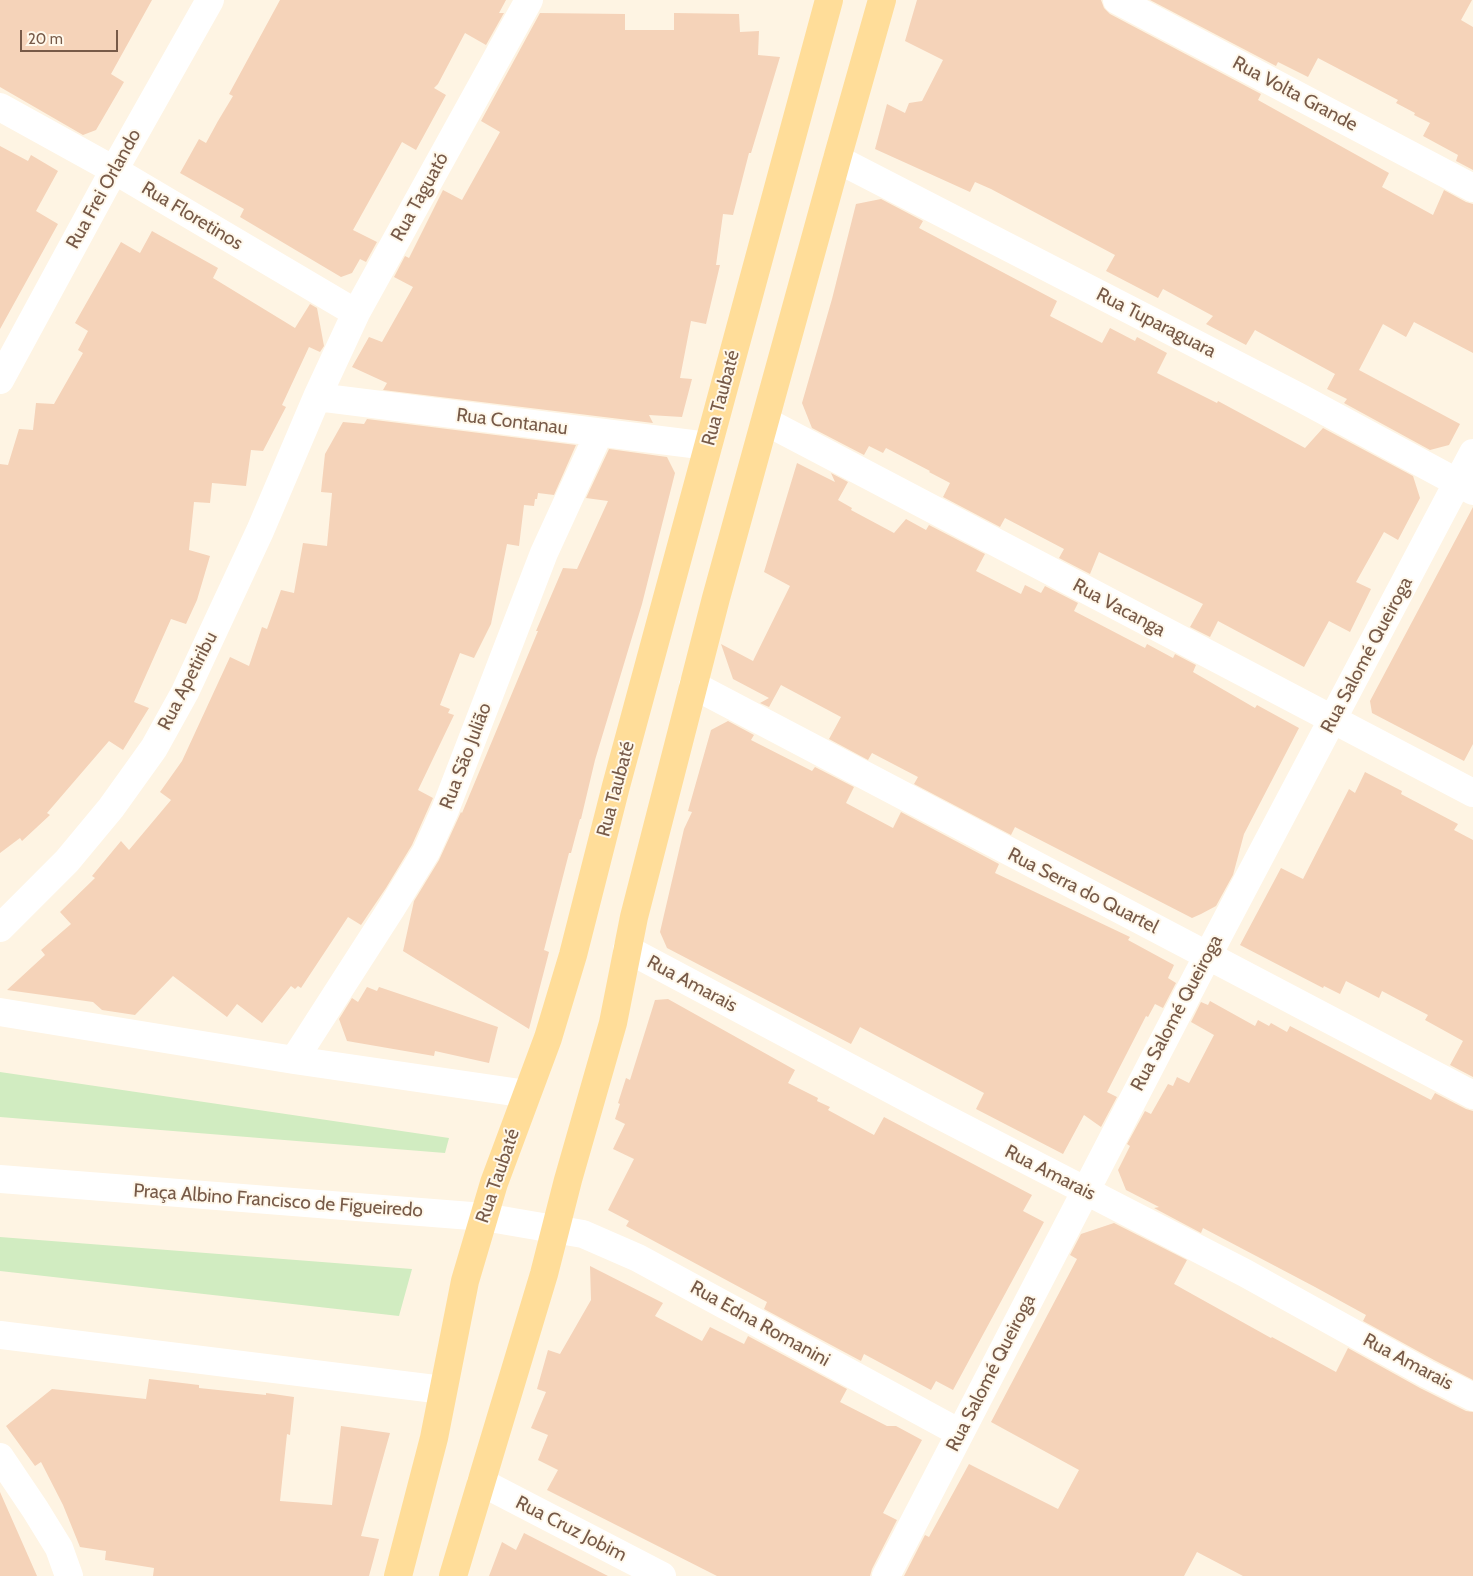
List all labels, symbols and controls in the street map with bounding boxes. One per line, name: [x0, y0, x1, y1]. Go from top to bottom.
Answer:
scale bar: [22, 20, 120, 52]
text: 20 m: [28, 30, 63, 48]
street label: Rua Volta Grande: [1229, 51, 1361, 137]
street label: Rua Frei Orlando: [62, 125, 146, 253]
street label: Rua Taguató: [386, 149, 454, 245]
street label: Rua Floretinos: [137, 177, 247, 255]
street label: Rua Tuparaguara: [1092, 283, 1220, 363]
street label: Rua Taubaté: [697, 348, 745, 448]
street label: Rua Contanau: [455, 404, 569, 440]
street label: Rua Salomé Queiroga: [1316, 573, 1418, 737]
street label: Rua Vacanga: [1069, 574, 1169, 642]
street label: Rua Apetiribu: [153, 628, 223, 734]
street label: Rua São Julião: [435, 700, 497, 812]
street label: Rua Taubaté: [592, 739, 640, 839]
street label: Rua Serra do Quartel: [1004, 843, 1162, 939]
street label: Rua Salomé Queiroga: [1126, 931, 1228, 1095]
street label: Rua Amarais: [643, 951, 741, 1017]
street label: Rua Taubaté: [471, 1126, 525, 1226]
street label: Rua Amarais: [1001, 1140, 1099, 1206]
street label: Praça Albino Francisco de Figueiredo: [132, 1180, 424, 1222]
street label: Rua Edna Romanini: [686, 1276, 834, 1372]
street label: Rua Salomé Queiroga: [941, 1291, 1041, 1455]
street label: Rua Amarais: [1359, 1329, 1457, 1395]
street label: Rua Cruz Jobim: [512, 1491, 630, 1567]

